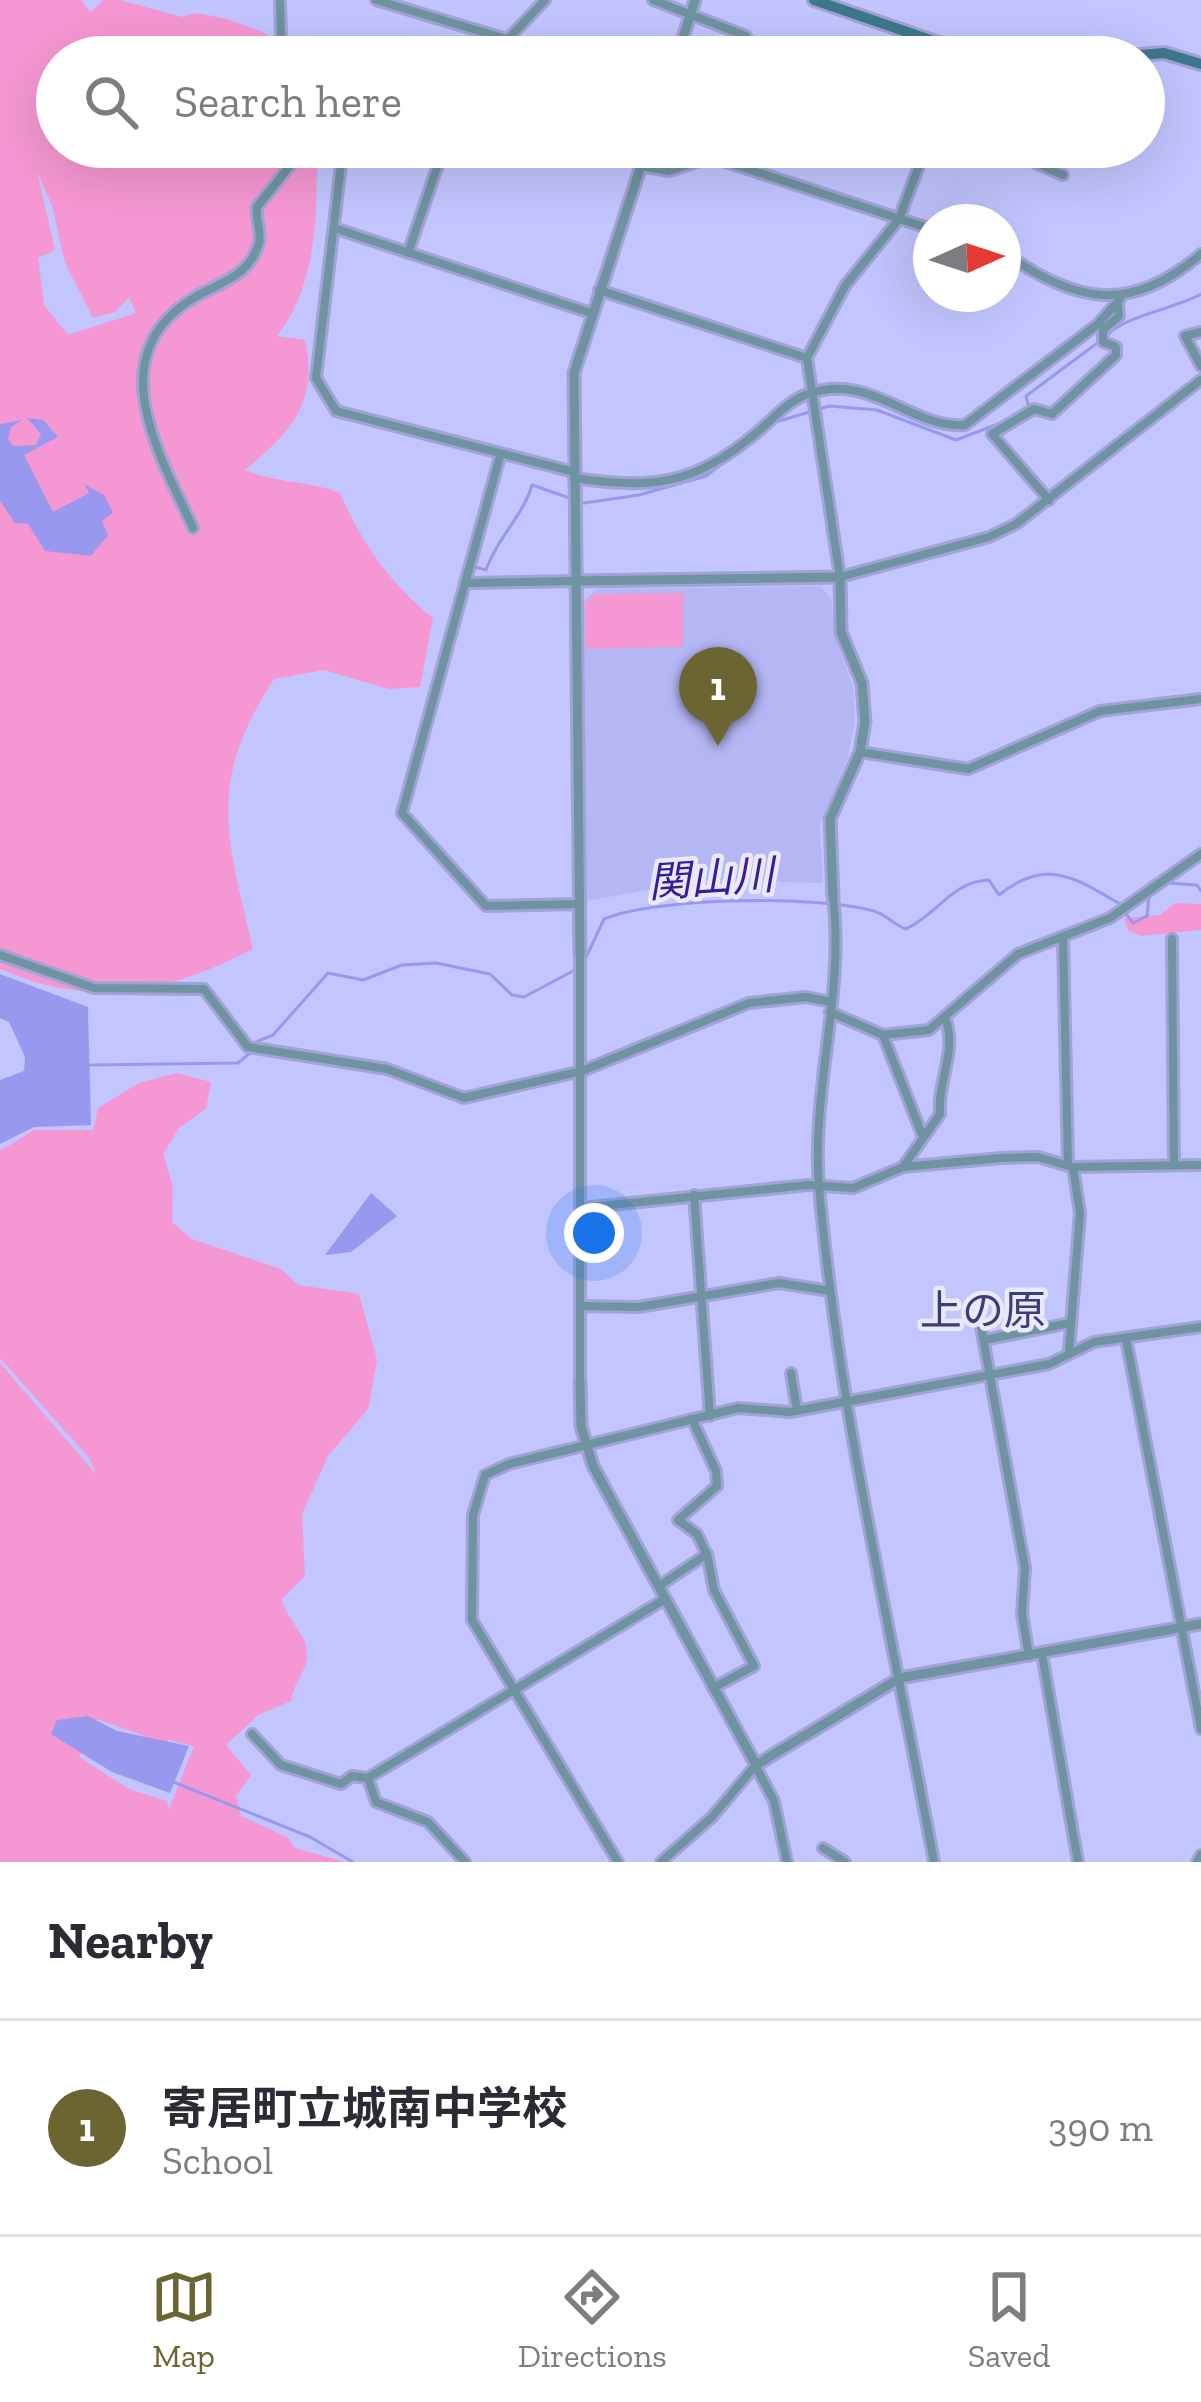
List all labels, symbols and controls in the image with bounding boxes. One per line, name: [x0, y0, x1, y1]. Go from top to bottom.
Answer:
search box: [36, 36, 1165, 168]
icon: search: [78, 69, 144, 135]
text: Search here: [174, 75, 402, 129]
north arrow: [913, 204, 1021, 312]
pin: 1: [679, 647, 757, 746]
water label: 関山川: [646, 848, 780, 908]
your location: [564, 1203, 624, 1263]
district label: 上の原: [920, 1285, 1046, 1336]
text: Nearby: [48, 1910, 213, 1971]
text: 寄居町立城南中学校: [162, 2082, 567, 2136]
text: 1: [79, 2104, 95, 2151]
text: 390 m: [1048, 2104, 1153, 2151]
text: School: [162, 2137, 273, 2184]
tab: Map: [151, 2264, 217, 2375]
tab: Directions: [518, 2264, 667, 2375]
tab: Saved: [968, 2264, 1050, 2375]

